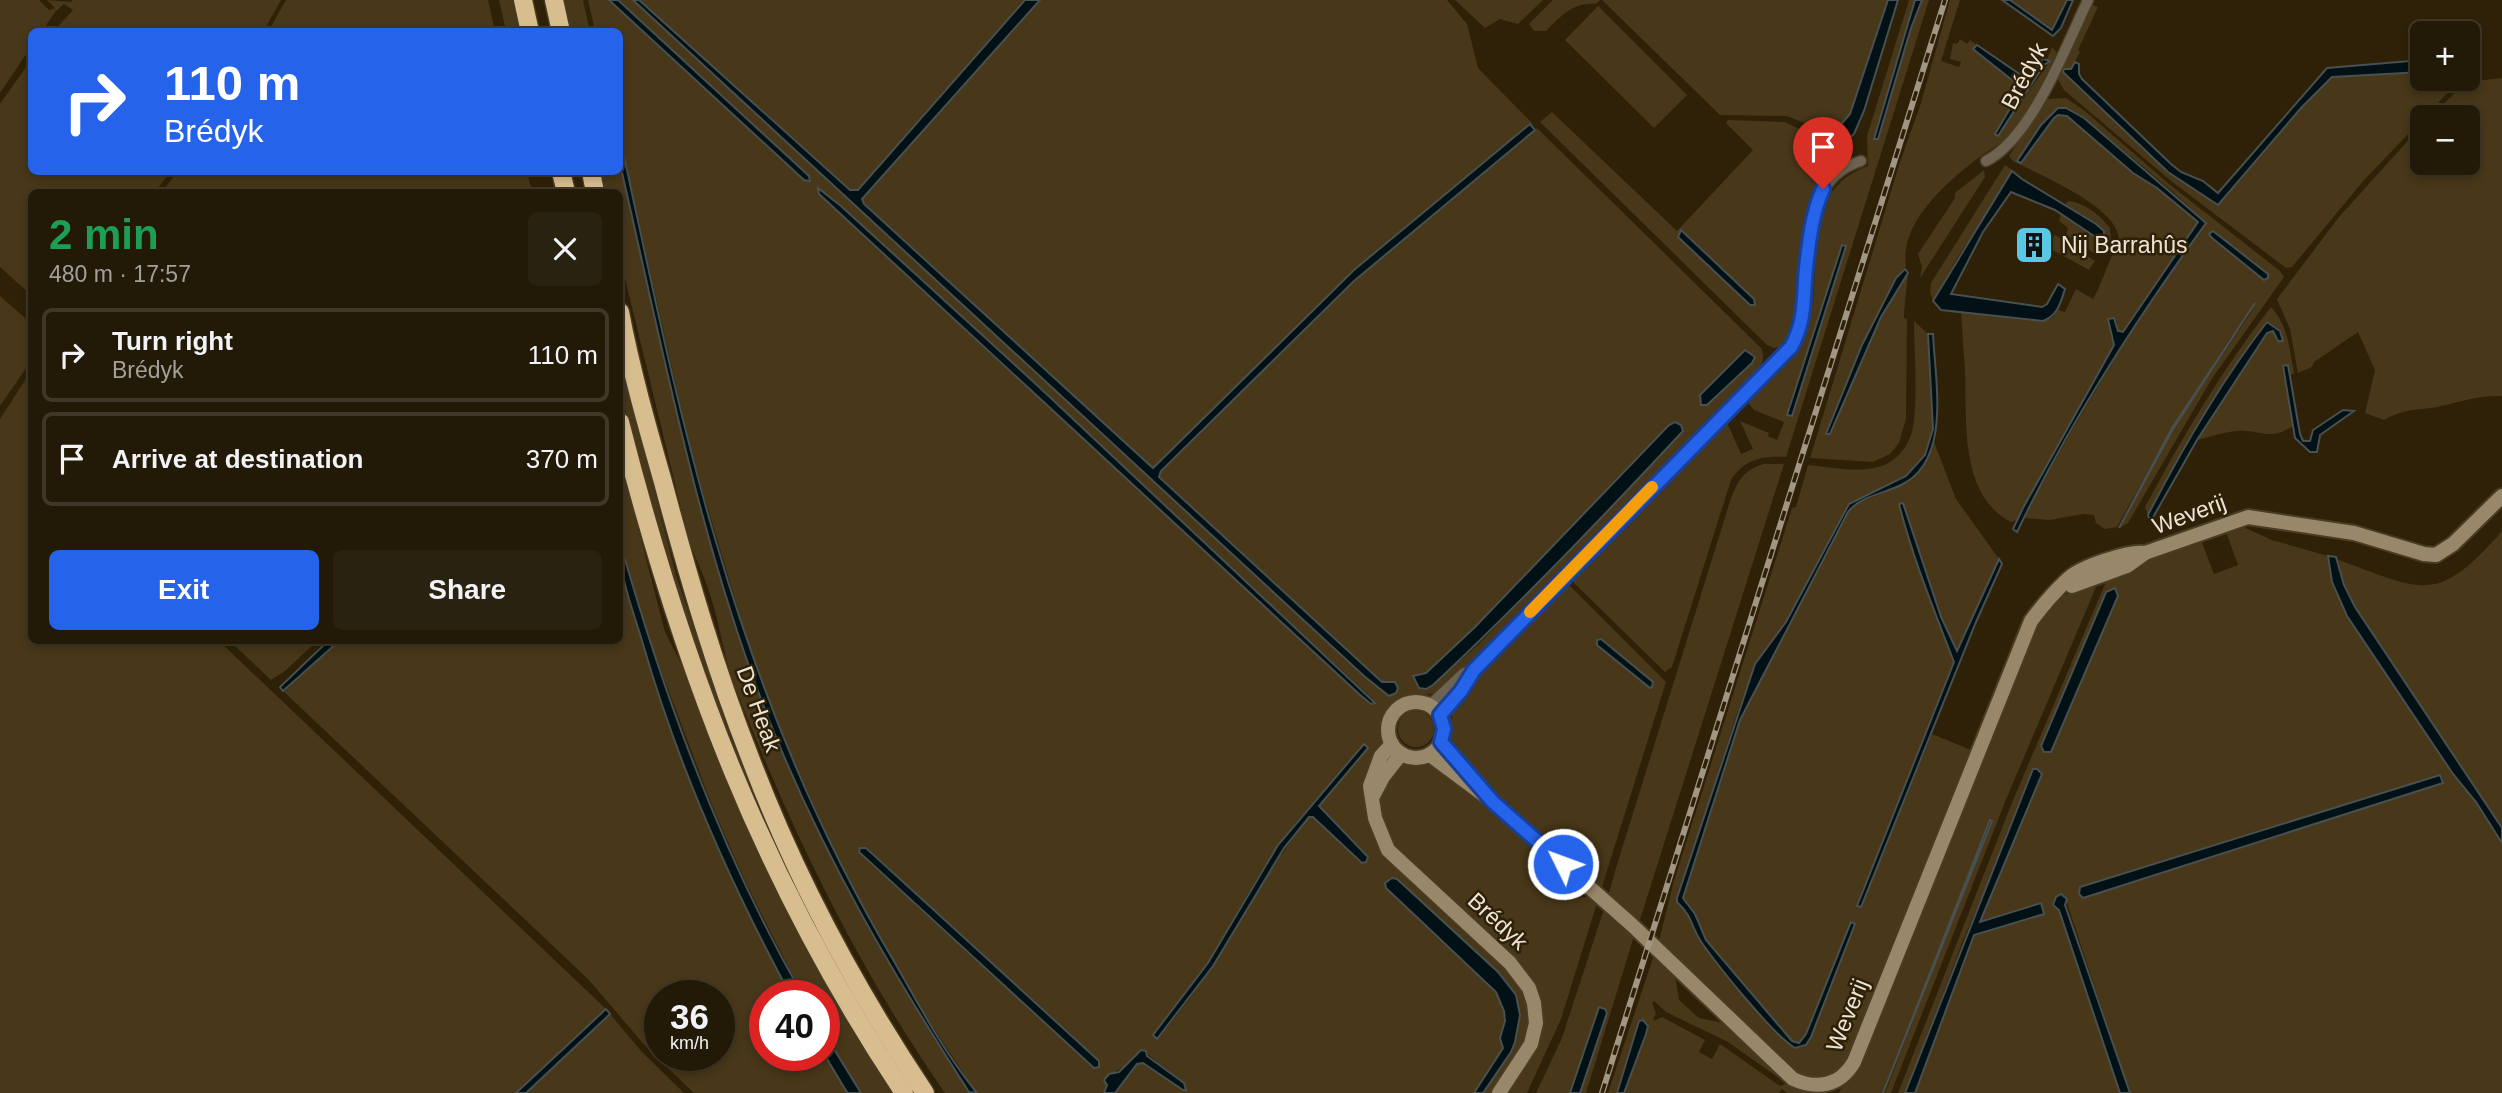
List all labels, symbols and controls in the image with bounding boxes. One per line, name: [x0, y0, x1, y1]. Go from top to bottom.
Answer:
map controls: [2410, 21, 2480, 175]
button: +: [2410, 21, 2480, 91]
street label: Brédyk: [1996, 38, 2053, 114]
icon: right: [49, 56, 140, 147]
text: 110 m: [164, 56, 300, 110]
button: −: [2410, 105, 2480, 175]
text: Brédyk: [164, 113, 264, 149]
pin: [1793, 117, 1853, 189]
icon: arrive: [1804, 128, 1842, 166]
text: 2 min: [49, 211, 159, 258]
button: close: [528, 212, 602, 286]
building icon: Nij Barrahûs: [2013, 224, 2055, 266]
place label: Nij Barrahûs: [2061, 232, 2188, 258]
text: 480 m · 17:57: [49, 261, 191, 287]
text: Turn right: [112, 326, 233, 356]
icon: right: [53, 336, 91, 374]
text: 110 m: [528, 340, 598, 370]
text: Brédyk: [112, 357, 184, 383]
icon: arrive: [53, 440, 91, 478]
text: Arrive at destination: [112, 444, 363, 474]
text: 370 m: [526, 444, 598, 474]
street label: Weverij: [2149, 489, 2229, 539]
button: Exit: [49, 550, 319, 630]
button: Share: [333, 550, 602, 630]
street label: De Heak: [731, 663, 787, 756]
position arrow: [1526, 827, 1600, 901]
street label: Brédyk: [1463, 887, 1533, 955]
street label: Weverij: [1821, 975, 1873, 1055]
speed limit sign: 40: [749, 980, 840, 1071]
text: 36: [670, 997, 709, 1036]
text: km/h: [670, 1033, 709, 1053]

